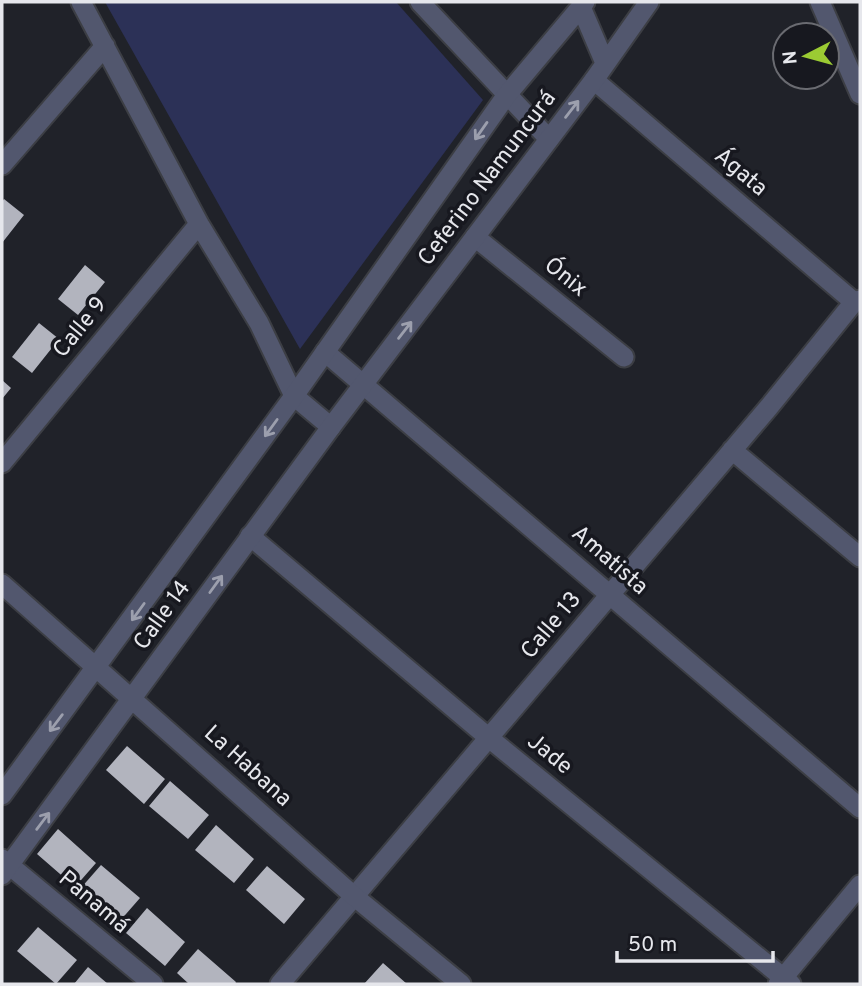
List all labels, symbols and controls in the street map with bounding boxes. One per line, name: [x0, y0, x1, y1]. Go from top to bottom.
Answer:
north arrow: [771, 21, 841, 91]
text: N: [778, 50, 804, 66]
street label: Ceferino Namuncurá: [413, 86, 563, 272]
one-way arrow: [564, 100, 579, 119]
one-way arrow: [474, 121, 488, 140]
street label: Ágata: [707, 142, 773, 204]
street label: Ónix: [537, 250, 594, 304]
street label: Calle 9: [48, 291, 114, 365]
one-way arrow: [398, 321, 413, 340]
one-way arrow: [264, 418, 278, 437]
street label: Amatista: [565, 520, 653, 602]
street label: Calle 14: [128, 575, 198, 657]
one-way arrow: [209, 575, 223, 594]
street label: Calle 13: [515, 586, 589, 666]
one-way arrow: [131, 602, 145, 621]
one-way arrow: [49, 713, 63, 732]
street label: La Habana: [197, 720, 297, 814]
street label: Jade: [520, 728, 578, 782]
one-way arrow: [35, 812, 50, 831]
street label: Panamá: [52, 865, 134, 941]
scale bar: [617, 920, 773, 964]
text: 50 m: [628, 932, 677, 959]

